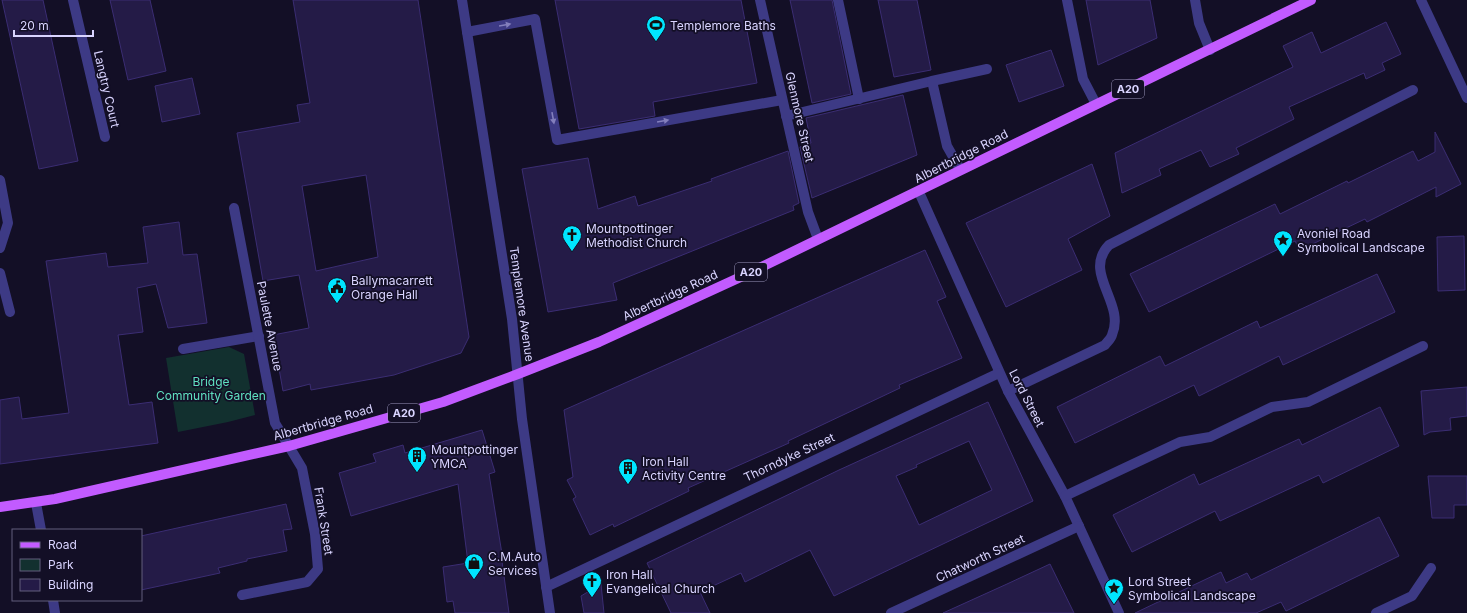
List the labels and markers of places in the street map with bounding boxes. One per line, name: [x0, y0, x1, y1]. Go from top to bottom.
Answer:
sports icon: Templemore Baths: [645, 14, 667, 42]
place label: Templemore Baths: [670, 18, 776, 33]
place label: Mountpottinger Methodist Church: [586, 221, 687, 250]
church icon: Mountpottinger Methodist Church: [561, 224, 583, 252]
place label: Avoniel Road Symbolical Landscape: [1297, 226, 1425, 255]
place icon: Avoniel Road Symbolical Landscape: [1272, 229, 1294, 257]
place label: Ballymacarrett Orange Hall: [351, 273, 433, 302]
public building icon: Ballymacarrett Orange Hall: [326, 276, 348, 304]
place label: Mountpottinger YMCA: [431, 442, 519, 471]
building icon: Mountpottinger YMCA: [406, 445, 428, 473]
place label: Iron Hall Activity Centre: [642, 454, 726, 483]
building icon: Iron Hall Activity Centre: [617, 457, 639, 485]
place label: C.M.Auto Services: [488, 549, 541, 578]
shop icon: C.M.Auto Services: [463, 552, 485, 580]
place label: Iron Hall Evangelical Church: [606, 567, 715, 596]
church icon: Iron Hall Evangelical Church: [581, 570, 603, 598]
place label: Lord Street Symbolical Landscape: [1128, 574, 1256, 603]
place icon: Lord Street Symbolical Landscape: [1103, 577, 1125, 605]

